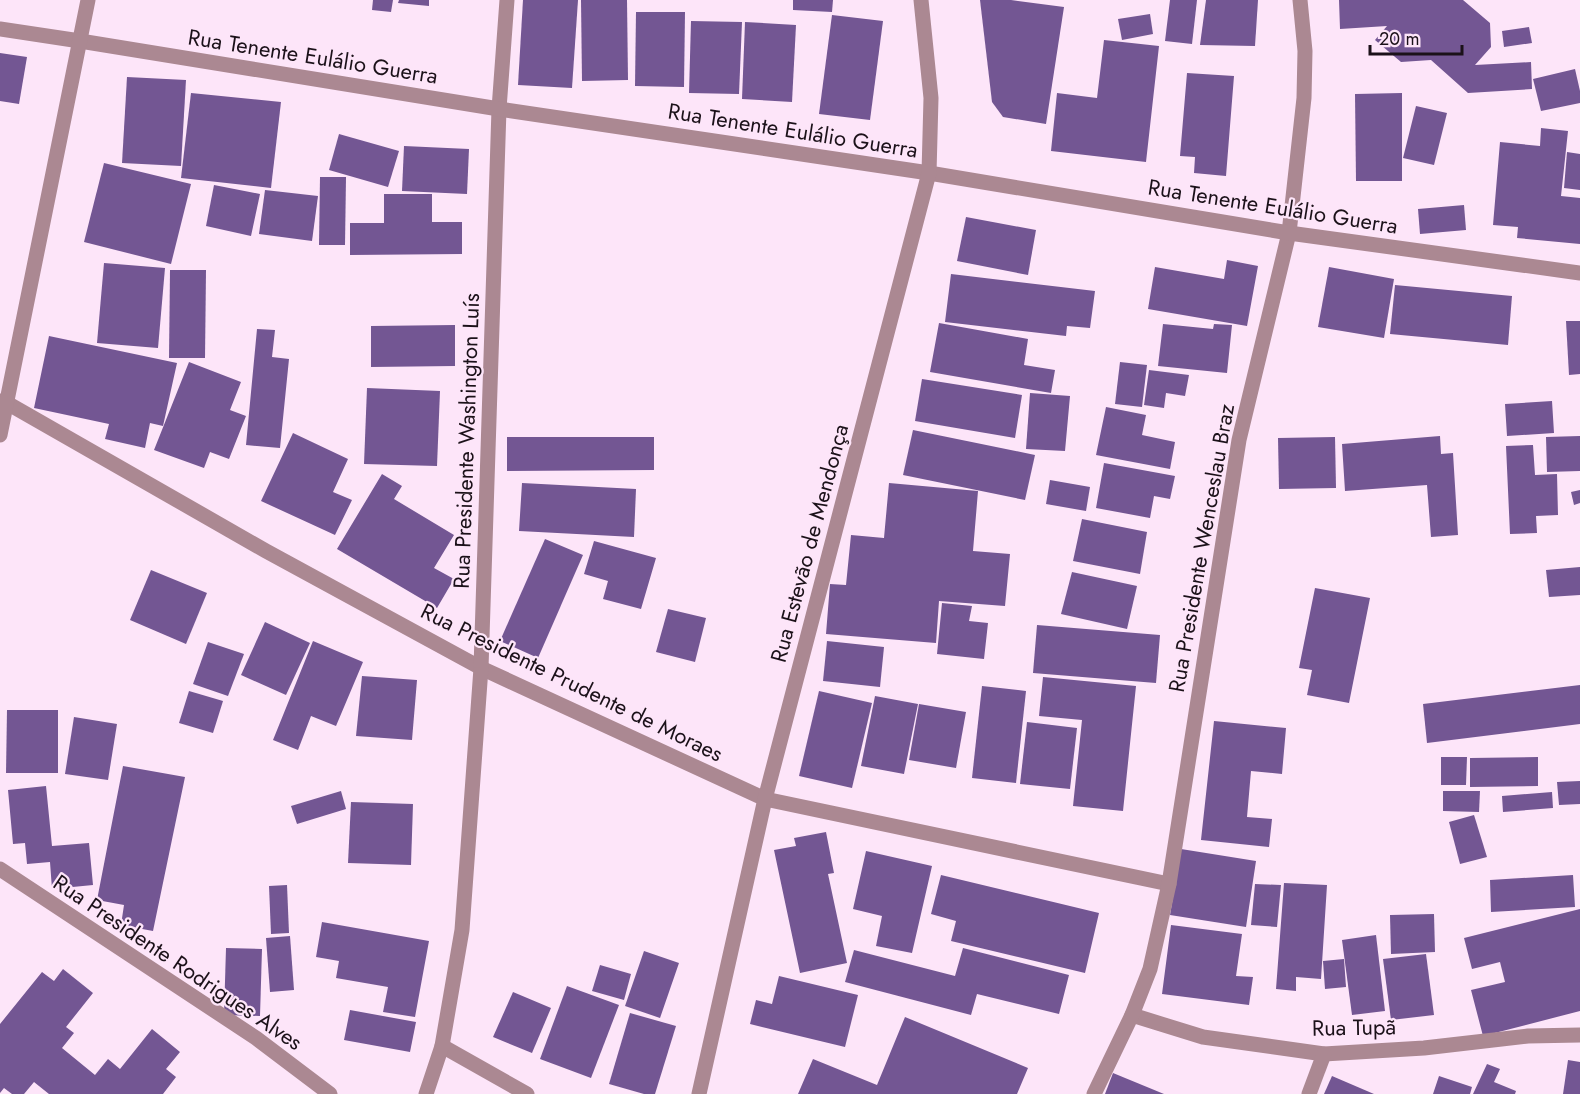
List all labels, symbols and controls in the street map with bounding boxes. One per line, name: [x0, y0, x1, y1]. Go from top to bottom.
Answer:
scale bar: [1370, 18, 1462, 56]
street label: Rua Tenente Eulálio Guerra: [186, 20, 440, 92]
text: 20 m: [1379, 26, 1419, 52]
street label: Rua Tenente Eulálio Guerra: [666, 94, 920, 166]
street label: Rua Tenente Eulálio Guerra: [1146, 170, 1400, 242]
street label: Rua Presidente Washington Luís: [445, 292, 487, 589]
street label: Rua Presidente Wenceslau Braz: [1160, 401, 1242, 695]
street label: Rua Estevão de Mendonça: [762, 420, 856, 666]
street label: Rua Presidente Prudente de Moraes: [416, 595, 729, 769]
street label: Rua Presidente Rodrigues Alves: [47, 866, 309, 1058]
street label: Rua Tupã: [1312, 1010, 1396, 1044]

